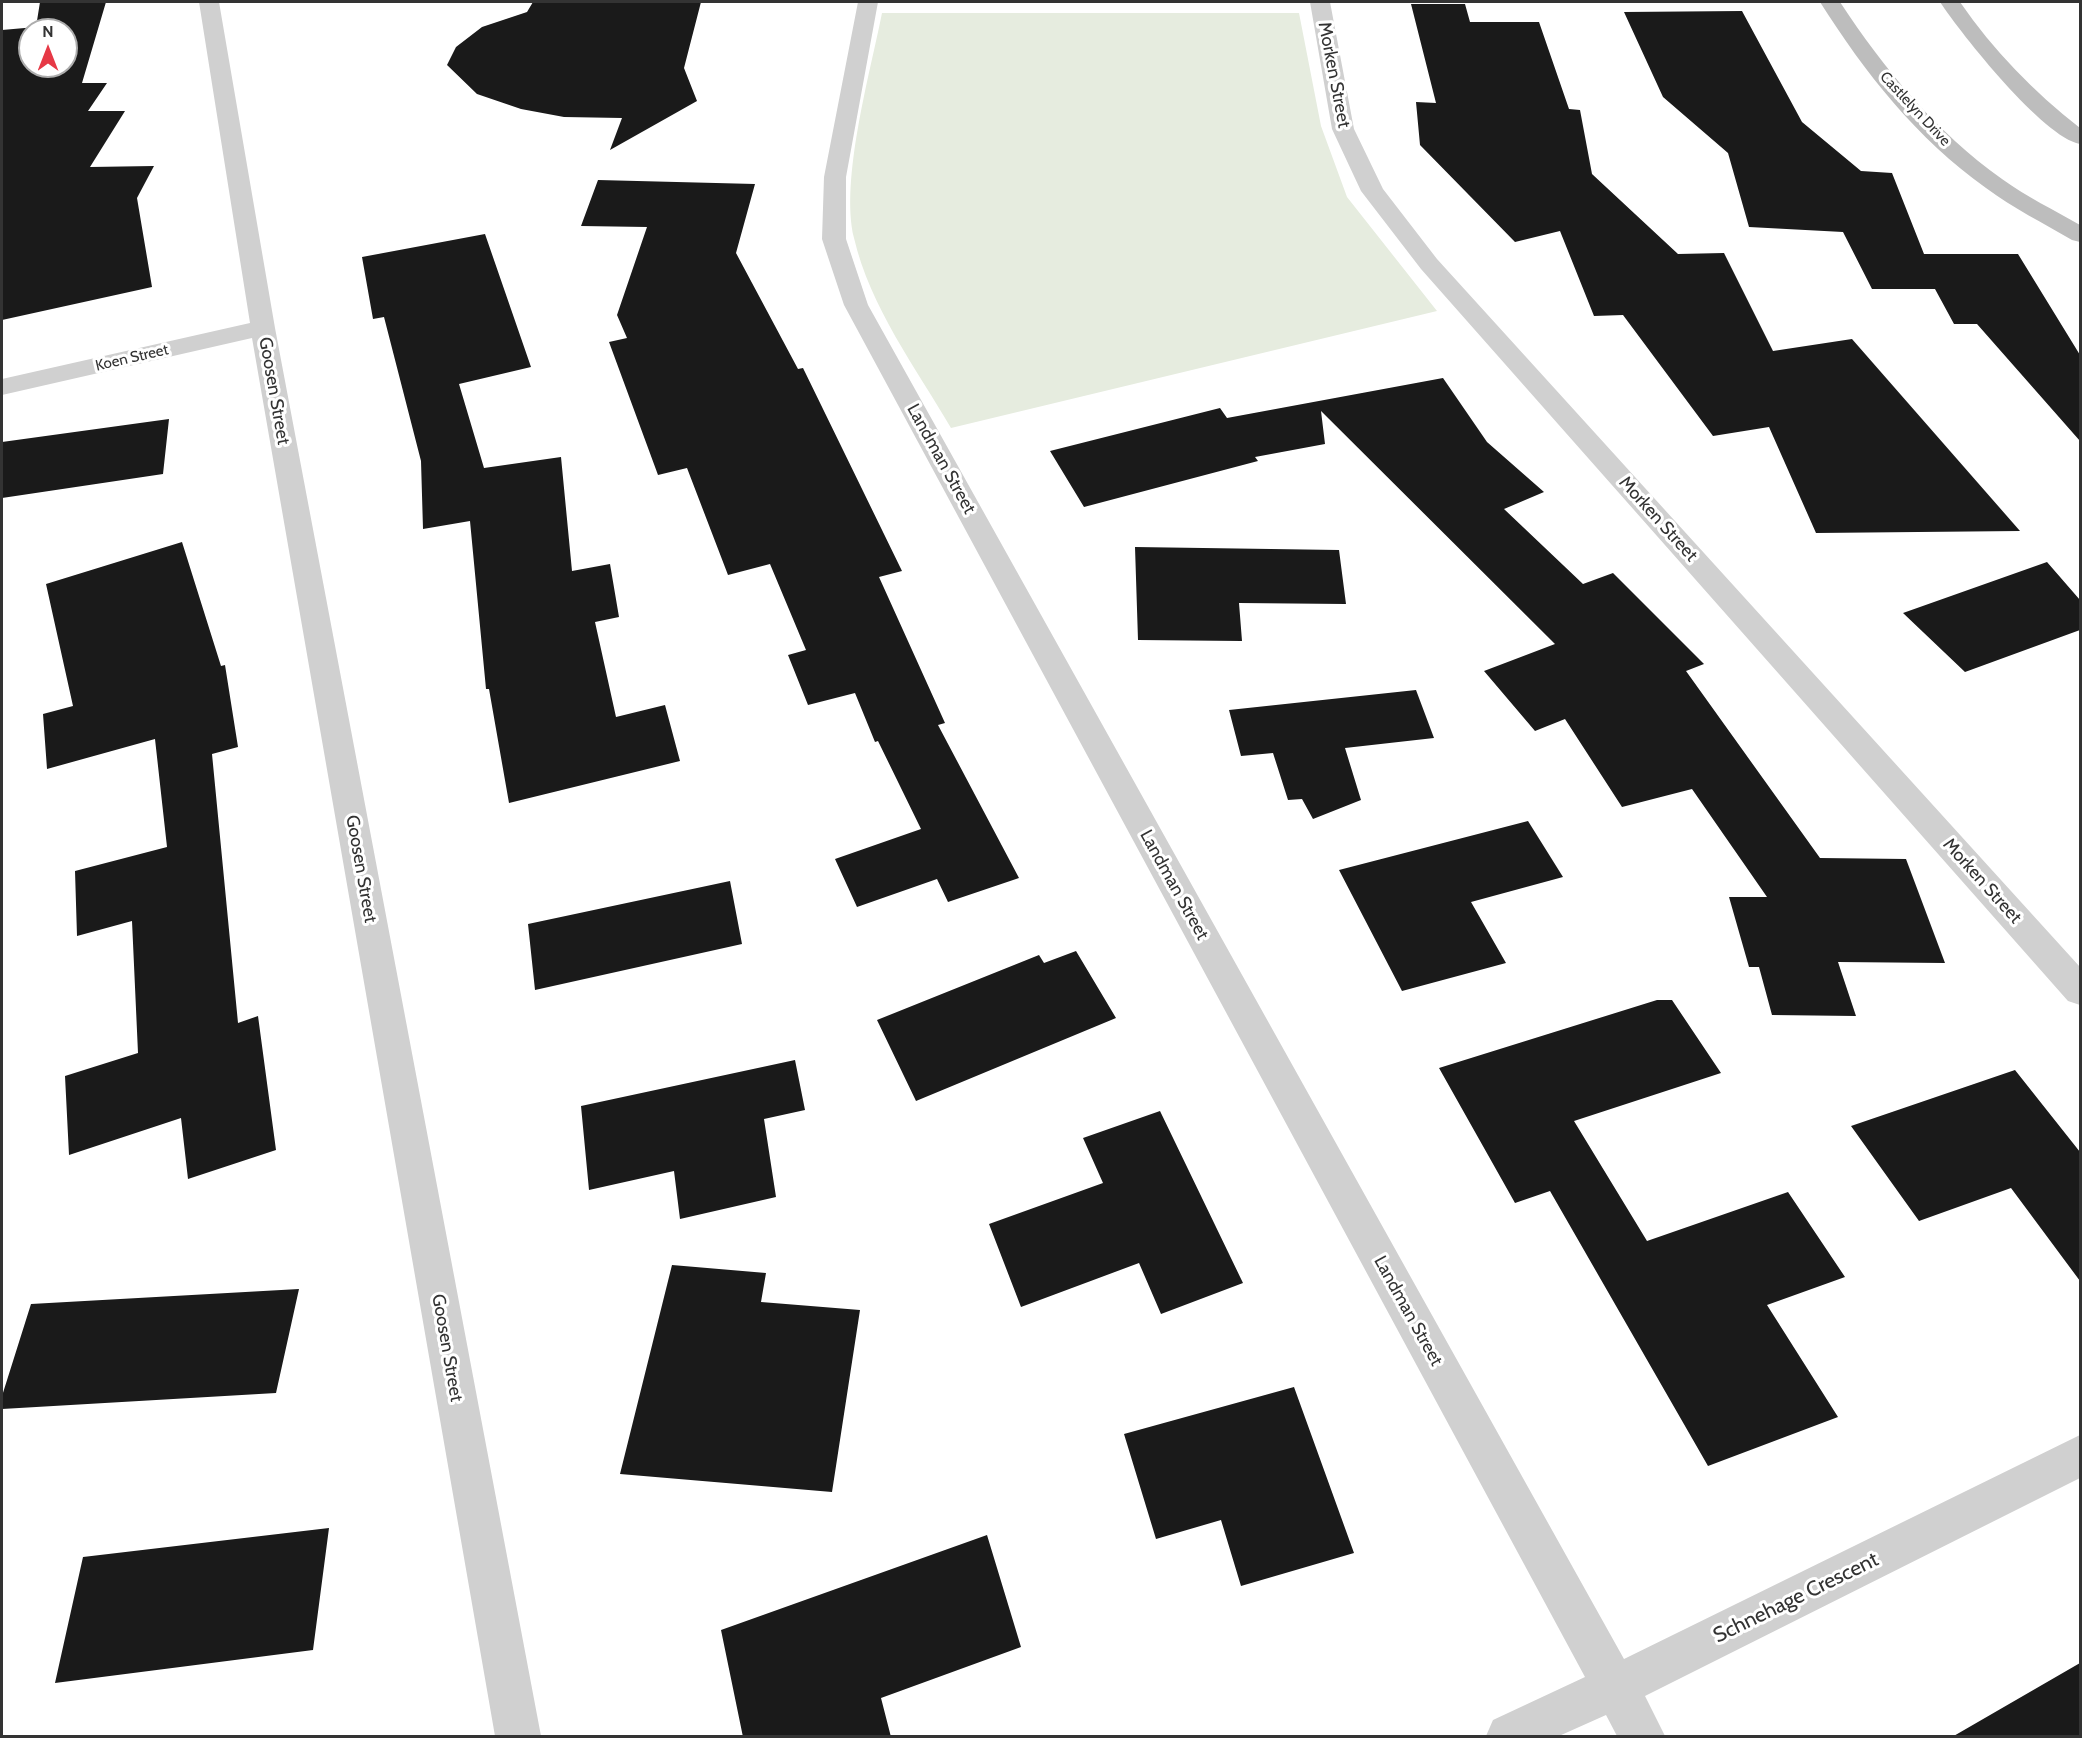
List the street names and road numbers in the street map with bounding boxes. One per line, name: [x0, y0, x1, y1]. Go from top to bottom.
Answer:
street label: Morken Street: [1313, 20, 1355, 130]
street label: Castlelyn Drive: [1876, 68, 1954, 150]
street label: Goosen Street: [254, 336, 294, 446]
street label: Koen Street: [94, 341, 170, 375]
street label: Landman Street: [902, 400, 980, 518]
street label: Morken Street: [1614, 472, 1702, 566]
street label: Goosen Street: [341, 814, 381, 924]
street label: Landman Street: [1135, 826, 1213, 944]
street label: Morken Street: [1938, 834, 2026, 928]
street label: Landman Street: [1369, 1252, 1447, 1370]
street label: Goosen Street: [427, 1293, 467, 1403]
street label: Schnehage Crescent: [1709, 1547, 1883, 1649]

